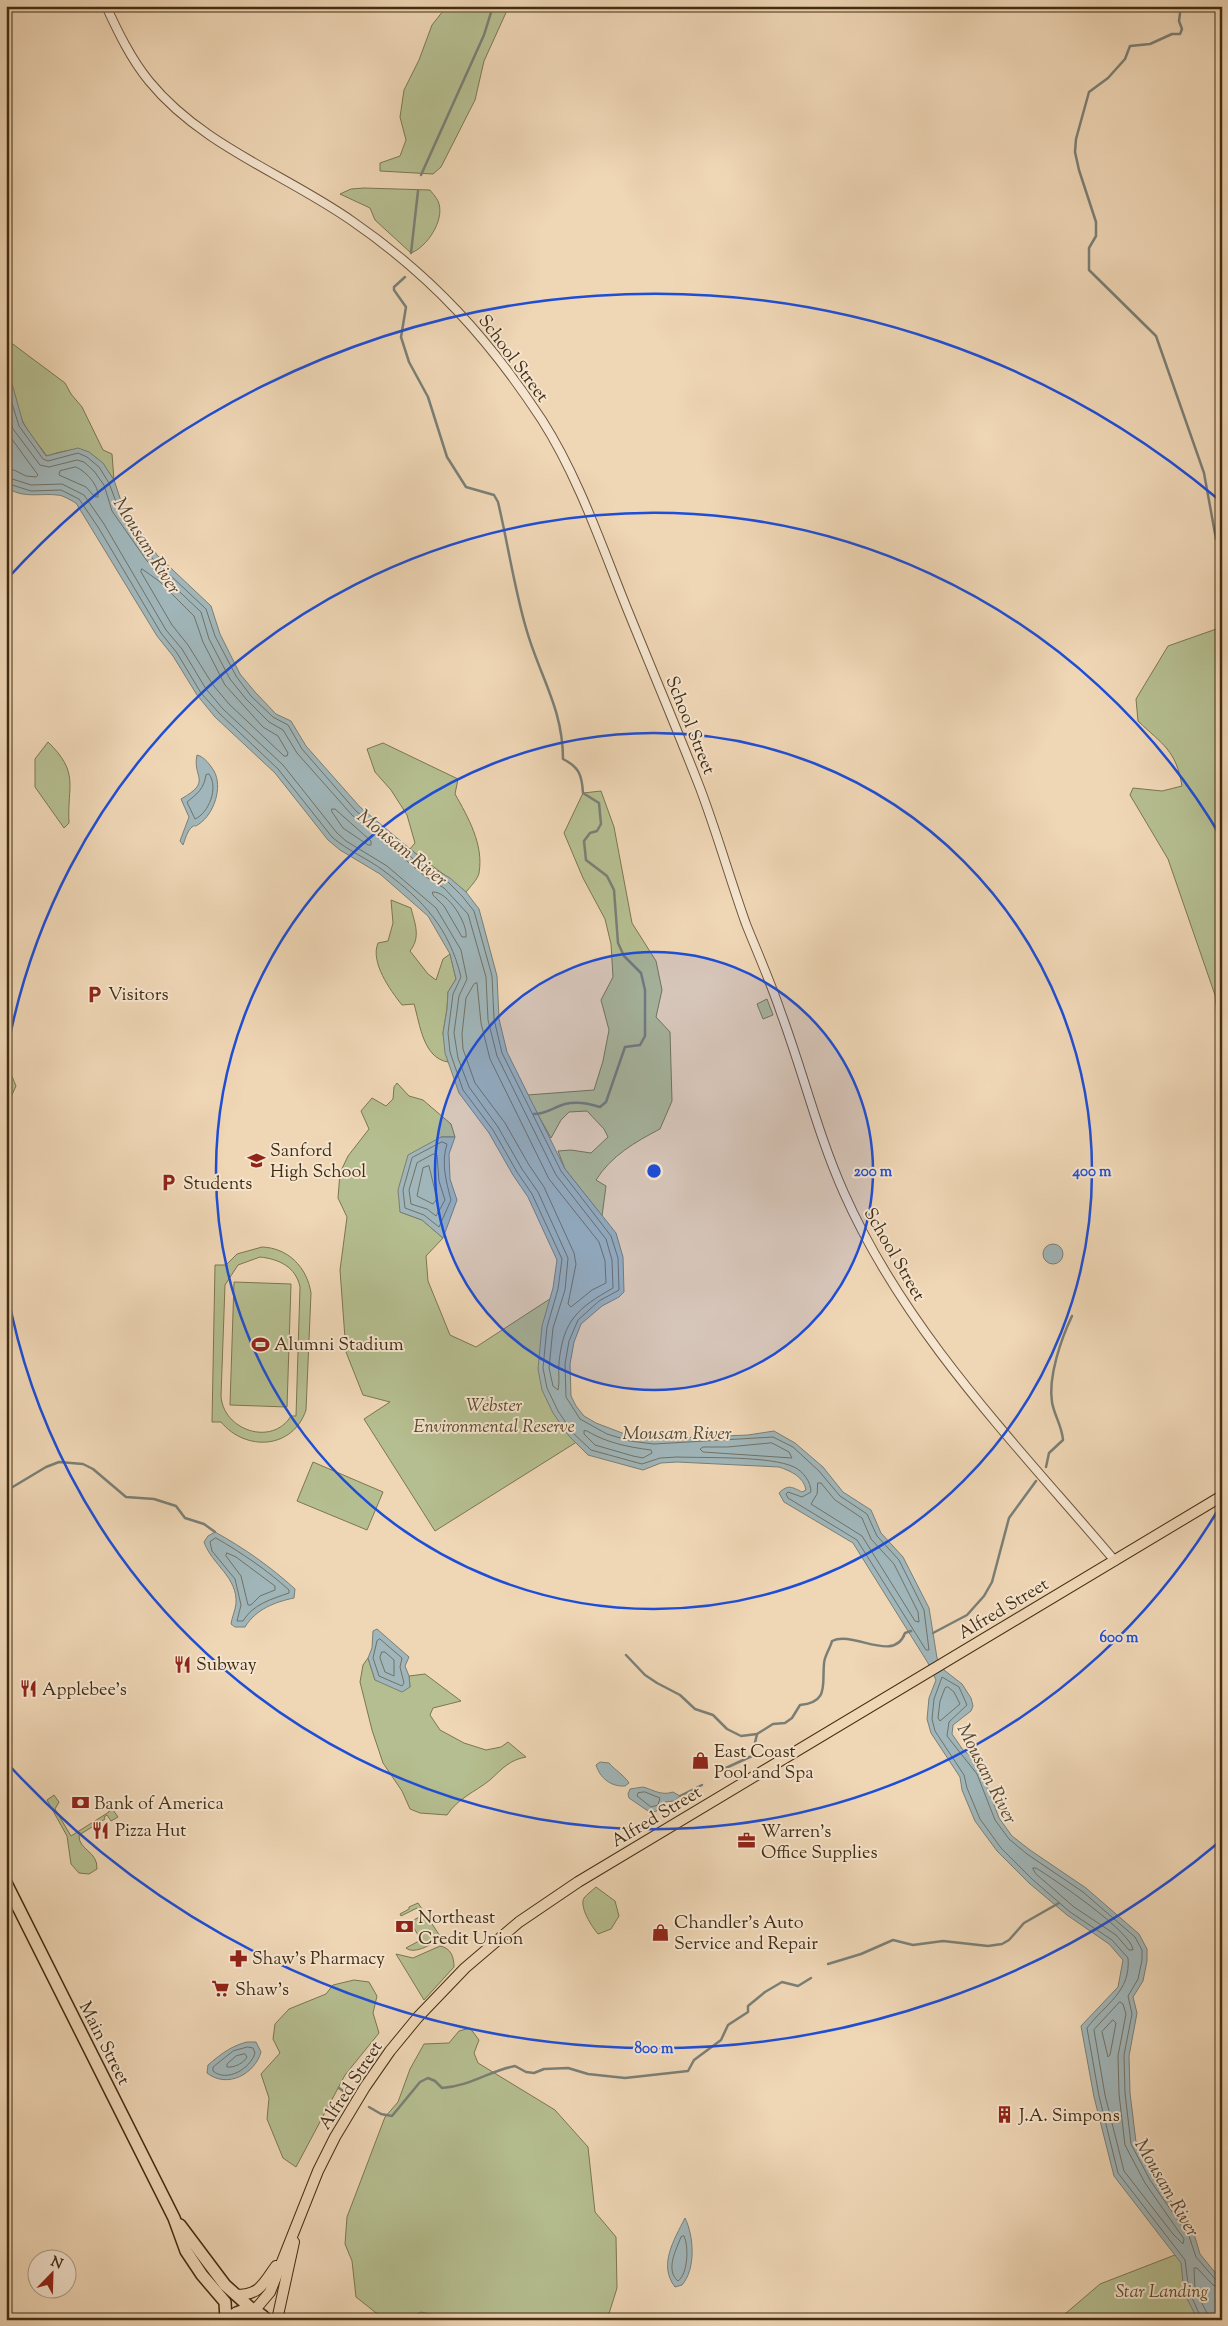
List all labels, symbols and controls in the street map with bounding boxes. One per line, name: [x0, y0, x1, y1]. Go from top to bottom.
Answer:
street label: School Street: [471, 310, 554, 409]
water label: Mousam River: [105, 493, 186, 600]
street label: School Street: [658, 673, 721, 779]
water label: Mousam River: [350, 804, 453, 894]
place label: Visitors: [108, 983, 169, 1009]
parking icon: Visitors: [84, 984, 104, 1004]
place label: Sanford High School: [270, 1139, 366, 1186]
school or university icon: Sanford High School: [246, 1150, 266, 1170]
centre of rings: [645, 1162, 663, 1180]
text: 200 m: [854, 1162, 893, 1183]
text: 400 m: [1072, 1162, 1112, 1183]
place label: Students: [183, 1172, 252, 1198]
parking icon: Students: [159, 1173, 179, 1193]
street label: School Street: [856, 1203, 931, 1307]
place label: Alumni Stadium: [274, 1333, 404, 1359]
sports icon: Alumni Stadium: [250, 1334, 270, 1354]
park label: Webster Environmental Reserve: [413, 1394, 575, 1441]
water label: Mousam River: [622, 1421, 732, 1448]
street label: Alfred Street: [954, 1572, 1054, 1647]
text: 600 m: [1100, 1628, 1139, 1649]
place label: Subway: [196, 1653, 257, 1679]
restaurant icon: Subway: [172, 1654, 192, 1674]
place label: Applebee's: [42, 1678, 127, 1704]
restaurant icon: Applebee's: [18, 1679, 38, 1699]
water label: Mousam River: [949, 1719, 1023, 1829]
place label: East Coast Pool and Spa: [714, 1740, 814, 1787]
shop icon: East Coast Pool and Spa: [690, 1751, 710, 1771]
street label: Alfred Street: [607, 1780, 707, 1855]
place label: Bank of America: [94, 1792, 224, 1818]
bank icon: Bank of America: [70, 1793, 90, 1813]
place label: Pizza Hut: [115, 1819, 187, 1845]
restaurant icon: Pizza Hut: [91, 1820, 111, 1840]
place label: Warren's Office Supplies: [761, 1820, 878, 1867]
office icon: Warren's Office Supplies: [737, 1831, 757, 1851]
place label: Northeast Credit Union: [418, 1906, 524, 1953]
place label: Chandler's Auto Service and Repair: [674, 1911, 818, 1958]
bank icon: Northeast Credit Union: [394, 1917, 414, 1937]
shop icon: Chandler's Auto Service and Repair: [650, 1922, 670, 1942]
place label: Shaw's Pharmacy: [252, 1947, 385, 1973]
pharmacy icon: Shaw's Pharmacy: [228, 1948, 248, 1968]
place label: Shaw's: [235, 1978, 289, 2004]
supermarket icon: Shaw's: [211, 1979, 231, 1999]
street label: Main Street: [71, 1998, 135, 2090]
street label: Alfred Street: [313, 2036, 390, 2136]
text: 800 m: [635, 2039, 674, 2060]
place label: J.A. Simpons: [1018, 2104, 1120, 2130]
building icon: J.A. Simpons: [995, 2105, 1015, 2125]
water label: Mousam River: [1127, 2134, 1205, 2243]
north arrow: [28, 2248, 78, 2298]
text: N: [47, 2252, 65, 2275]
park label: Star Landing: [1115, 2280, 1209, 2306]

